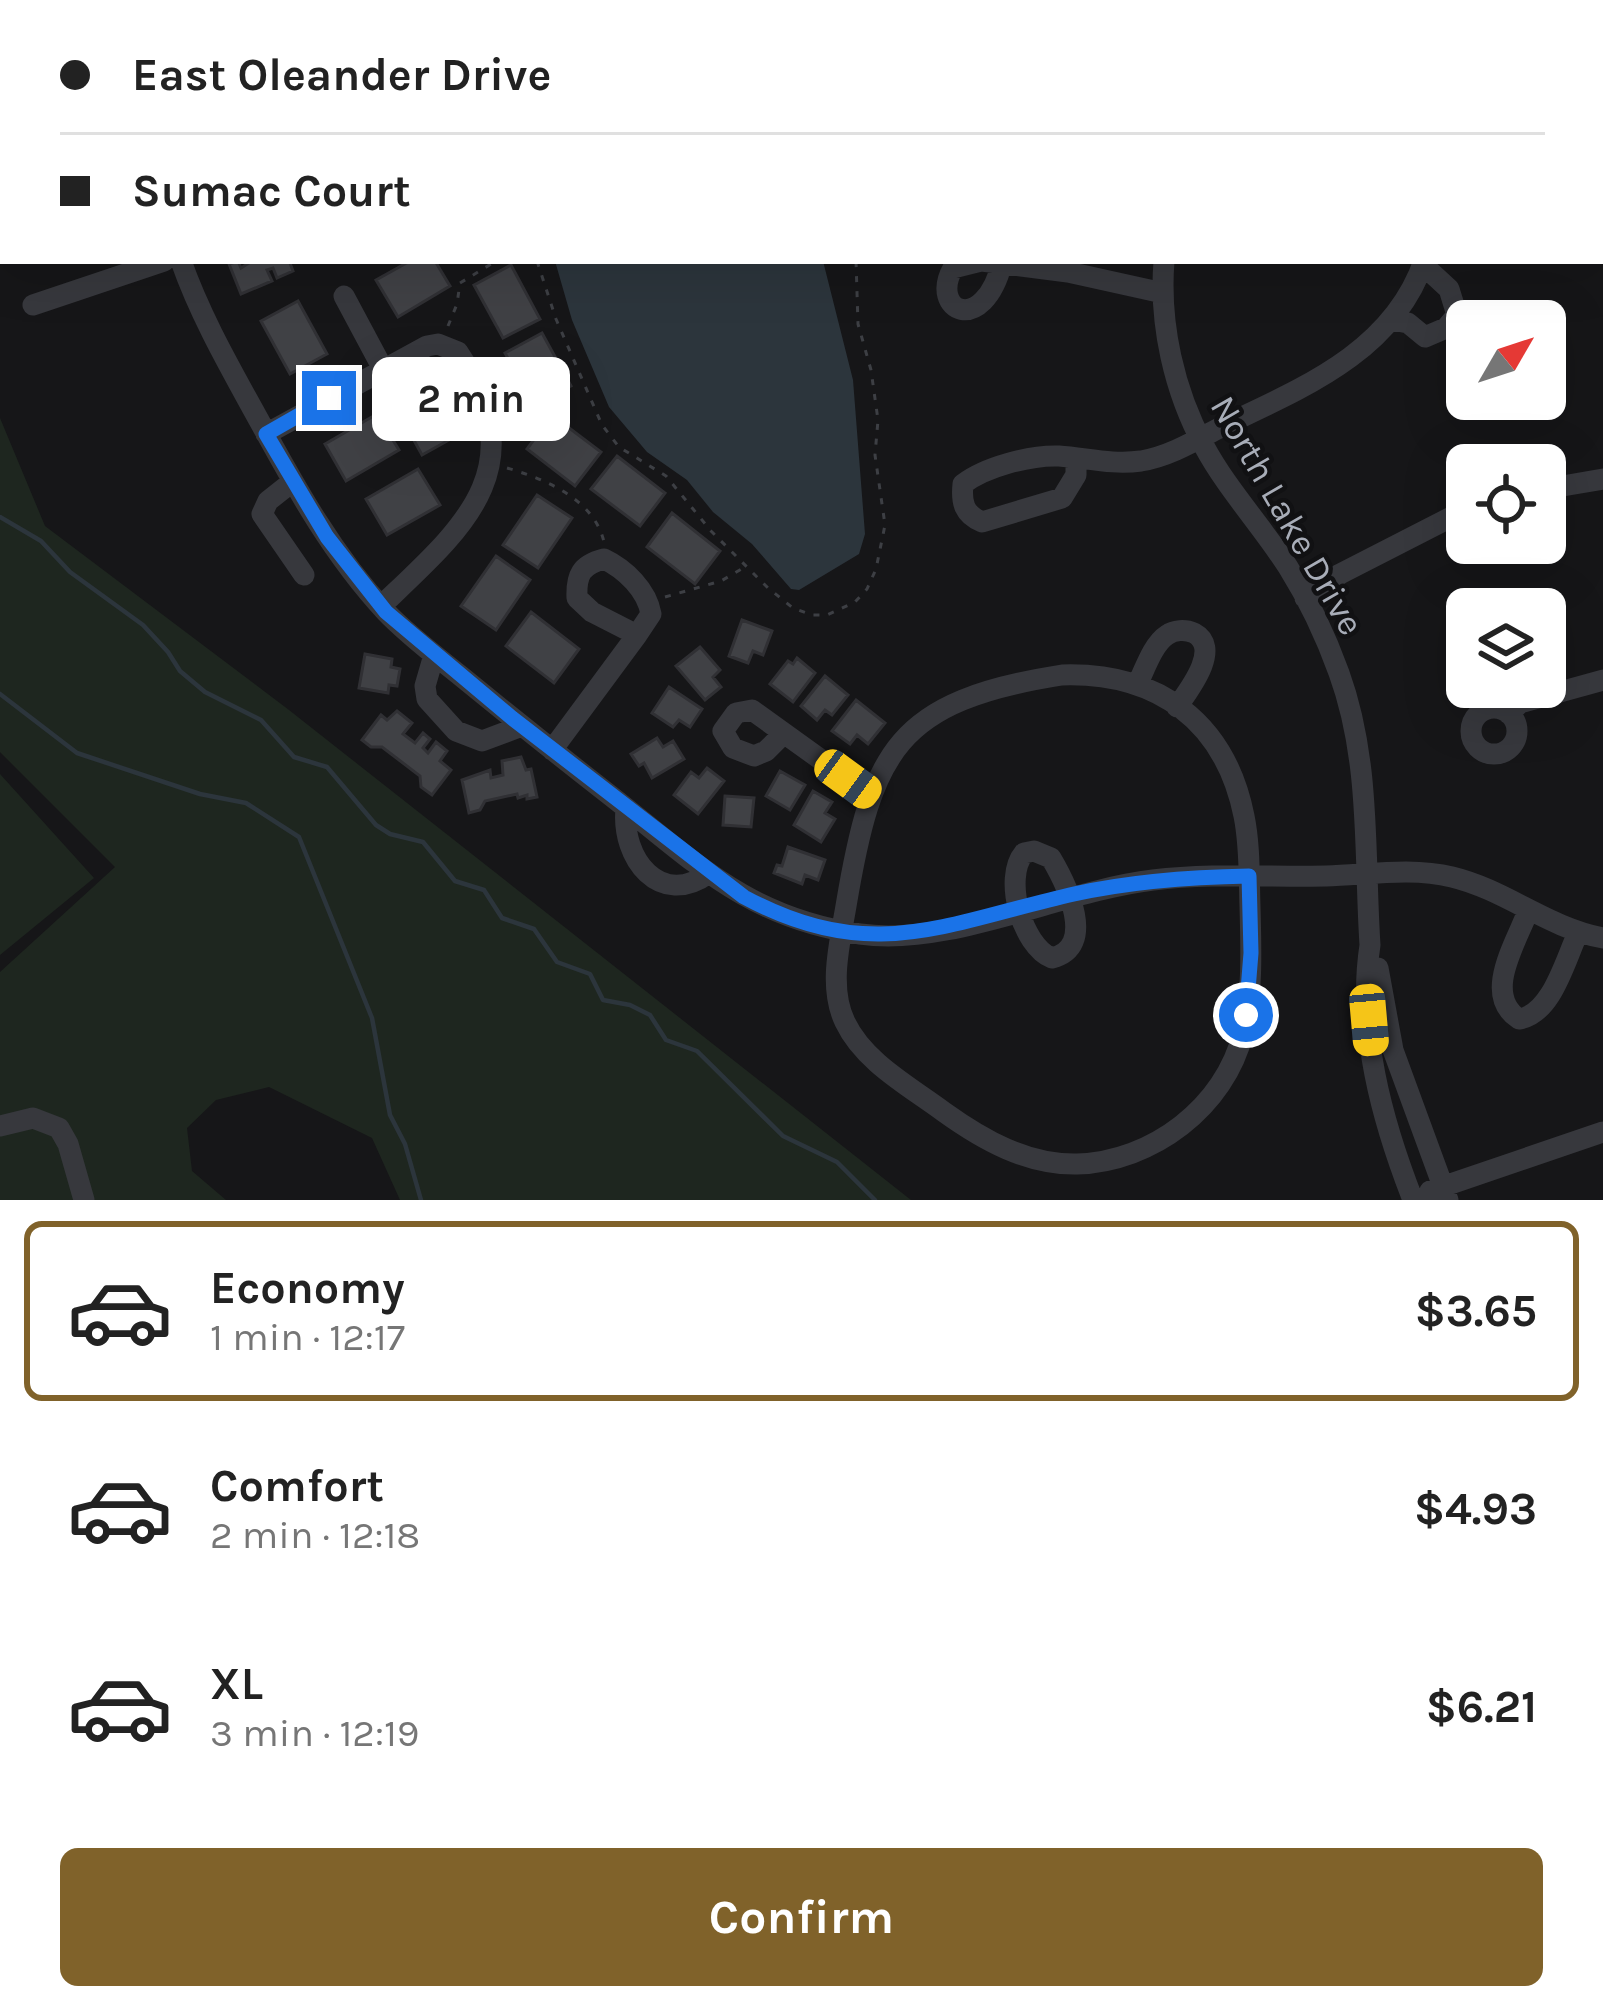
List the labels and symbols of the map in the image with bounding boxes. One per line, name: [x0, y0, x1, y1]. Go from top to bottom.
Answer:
north arrow: [1446, 300, 1566, 420]
callout: 2 min: [371, 356, 569, 440]
route end: [302, 371, 356, 425]
street label: North Lake Drive: [1202, 388, 1373, 643]
car: [808, 743, 888, 815]
car: [1348, 983, 1390, 1057]
route start: [1219, 988, 1273, 1042]

